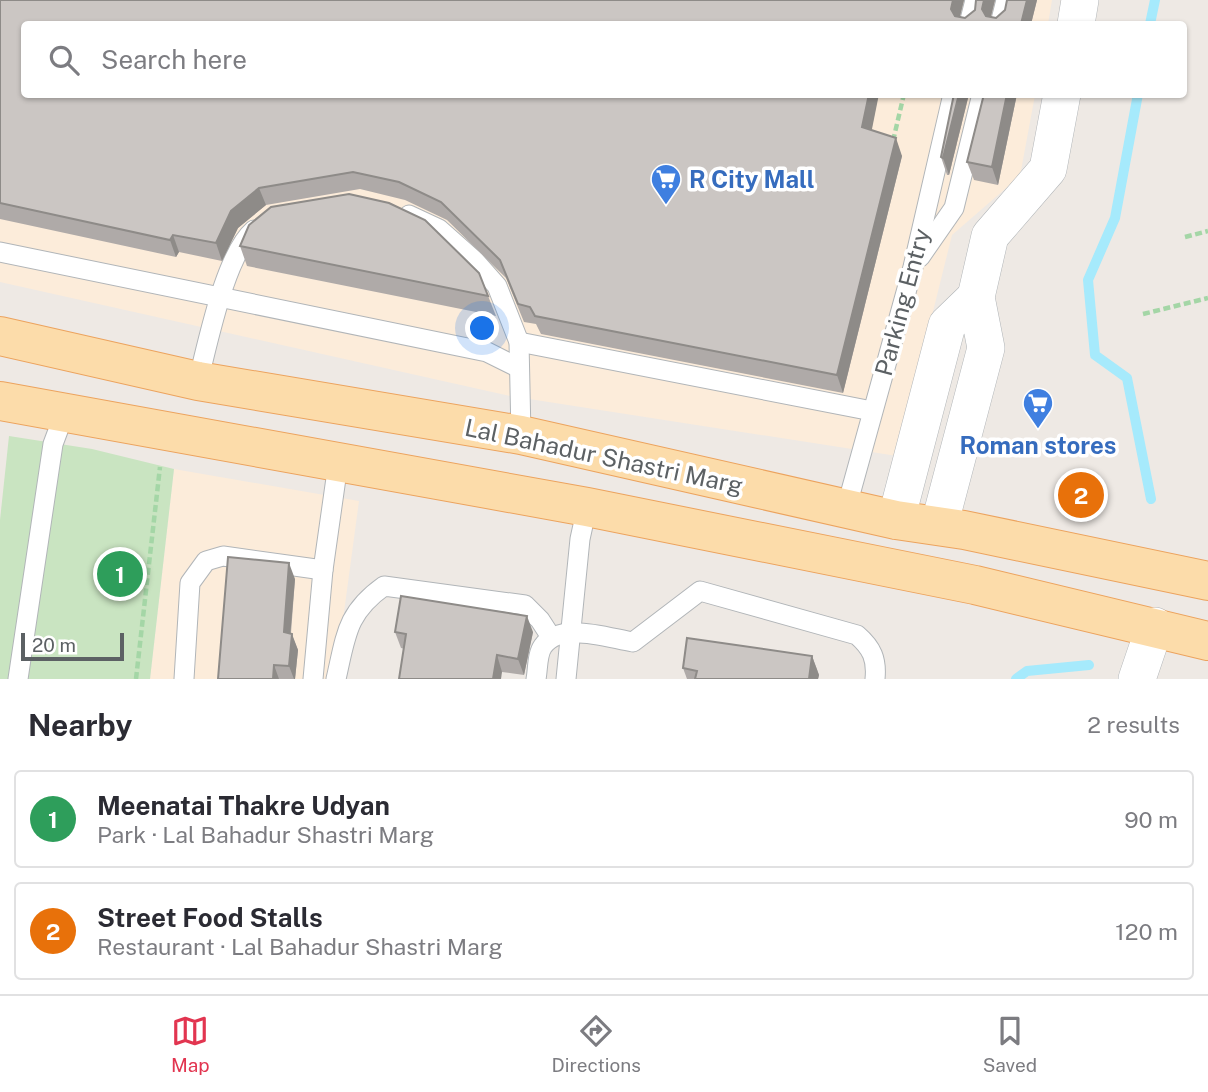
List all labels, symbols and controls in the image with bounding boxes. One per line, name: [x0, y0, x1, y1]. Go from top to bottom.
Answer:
search box: [21, 21, 1187, 98]
icon: search: [45, 41, 83, 79]
text: Search here: [101, 44, 247, 75]
supermarket icon: R City Mall: [649, 162, 683, 206]
place label: R City Mall: [689, 165, 815, 193]
street label: Parking Entry: [869, 225, 935, 379]
your location: [465, 311, 499, 345]
supermarket icon: Roman stores: [1021, 386, 1055, 430]
street label: Lal Bahadur Shastri Marg: [462, 413, 746, 499]
place label: Roman stores: [959, 431, 1117, 459]
pin: 2: [1058, 469, 1104, 521]
pin: 1: [97, 548, 143, 600]
scale bar: [21, 630, 124, 662]
text: 20 m: [32, 634, 76, 656]
text: Nearby: [28, 707, 132, 743]
text: 2 results: [1087, 711, 1180, 738]
text: Meenatai Thakre Udyan: [97, 790, 390, 821]
text: 1: [48, 806, 58, 833]
text: 90 m: [1124, 806, 1178, 833]
text: Park · Lal Bahadur Shastri Marg: [97, 821, 434, 848]
text: Street Food Stalls: [97, 902, 323, 933]
text: 2: [46, 918, 60, 945]
text: 120 m: [1115, 918, 1178, 945]
text: Restaurant · Lal Bahadur Shastri Marg: [97, 933, 503, 960]
tab: Map: [171, 1012, 210, 1076]
tab: Directions: [552, 1012, 641, 1076]
tab: Saved: [983, 1012, 1037, 1076]

